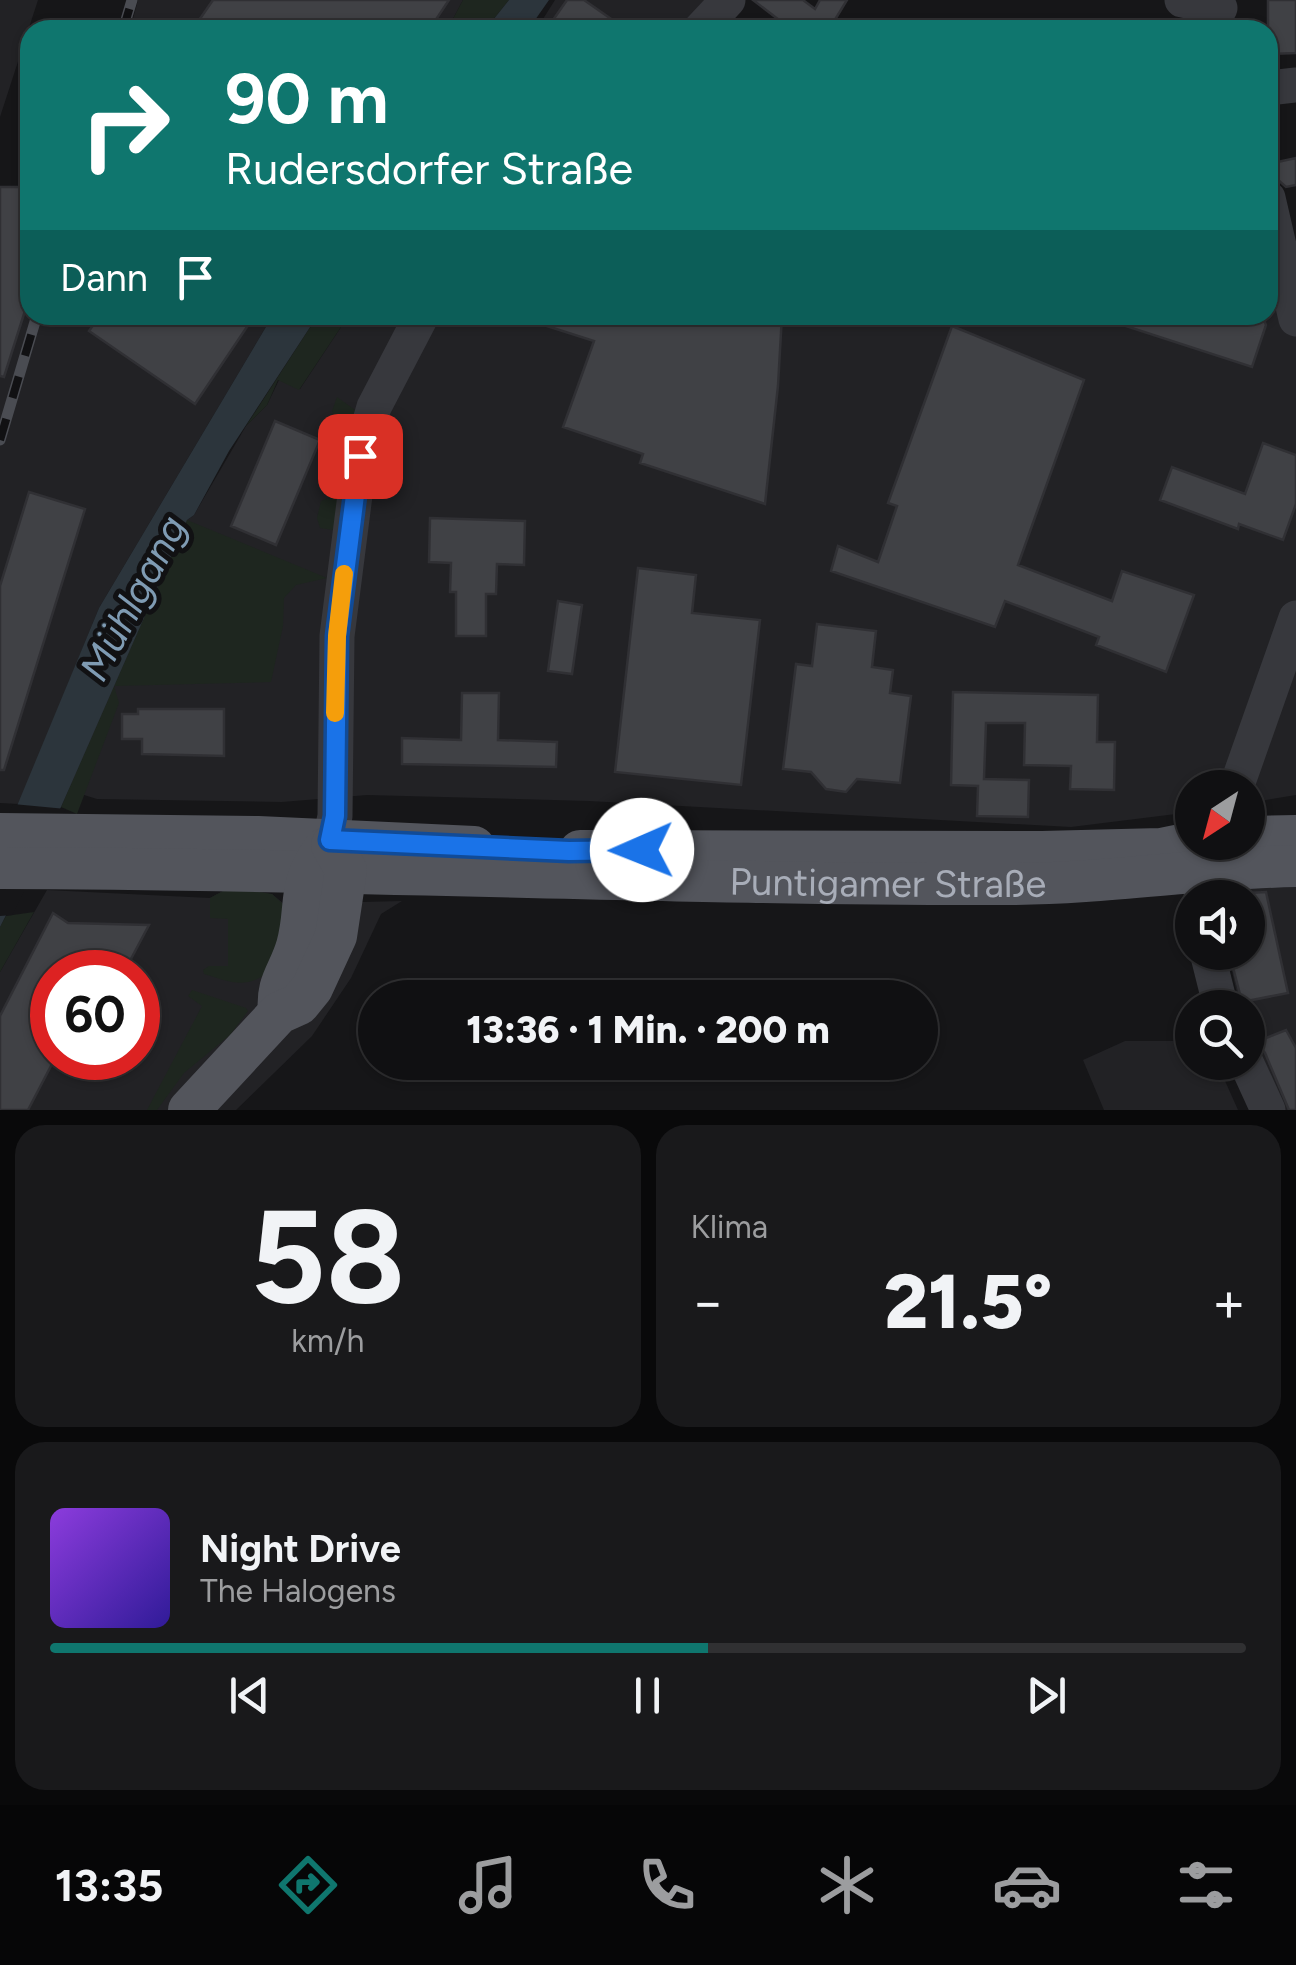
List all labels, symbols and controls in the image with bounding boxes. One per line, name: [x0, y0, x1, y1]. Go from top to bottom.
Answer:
text: 90 m: [225, 56, 389, 141]
icon: right: [60, 60, 190, 190]
text: Rudersdorfer Straße: [225, 141, 633, 195]
icon: arrive: [168, 250, 223, 305]
text: Dann: [60, 255, 148, 301]
pin: [318, 414, 403, 499]
icon: arrive: [333, 429, 388, 484]
water label: Mühlgang: [70, 507, 196, 689]
north arrow: [1175, 770, 1265, 860]
map controls: [1175, 770, 1265, 1080]
position arrow: [590, 798, 694, 902]
street label: Puntigamer Straße: [729, 858, 1047, 907]
button: sound: [1175, 880, 1265, 970]
speed limit sign: 60: [30, 950, 160, 1080]
button: search: [1175, 990, 1265, 1080]
text: 13:36 · 1 Min. · 200 m: [466, 1007, 830, 1053]
text: 58: [250, 1179, 405, 1335]
text: Klima: [691, 1208, 768, 1246]
text: 21.5°: [884, 1257, 1053, 1347]
text: −: [691, 1269, 725, 1335]
text: +: [1212, 1269, 1246, 1335]
text: km/h: [291, 1322, 364, 1360]
text: Night Drive: [200, 1526, 401, 1572]
text: The Halogens: [200, 1572, 396, 1610]
icon: previous: [222, 1668, 277, 1723]
icon: pause: [620, 1668, 675, 1723]
icon: next: [1019, 1668, 1074, 1723]
icon: directions: [273, 1850, 343, 1920]
icon: music: [453, 1850, 523, 1920]
icon: phone: [632, 1850, 702, 1920]
icon: climate: [812, 1850, 882, 1920]
icon: car: [992, 1850, 1062, 1920]
icon: filters: [1171, 1850, 1241, 1920]
text: 13:35: [55, 1858, 164, 1912]

